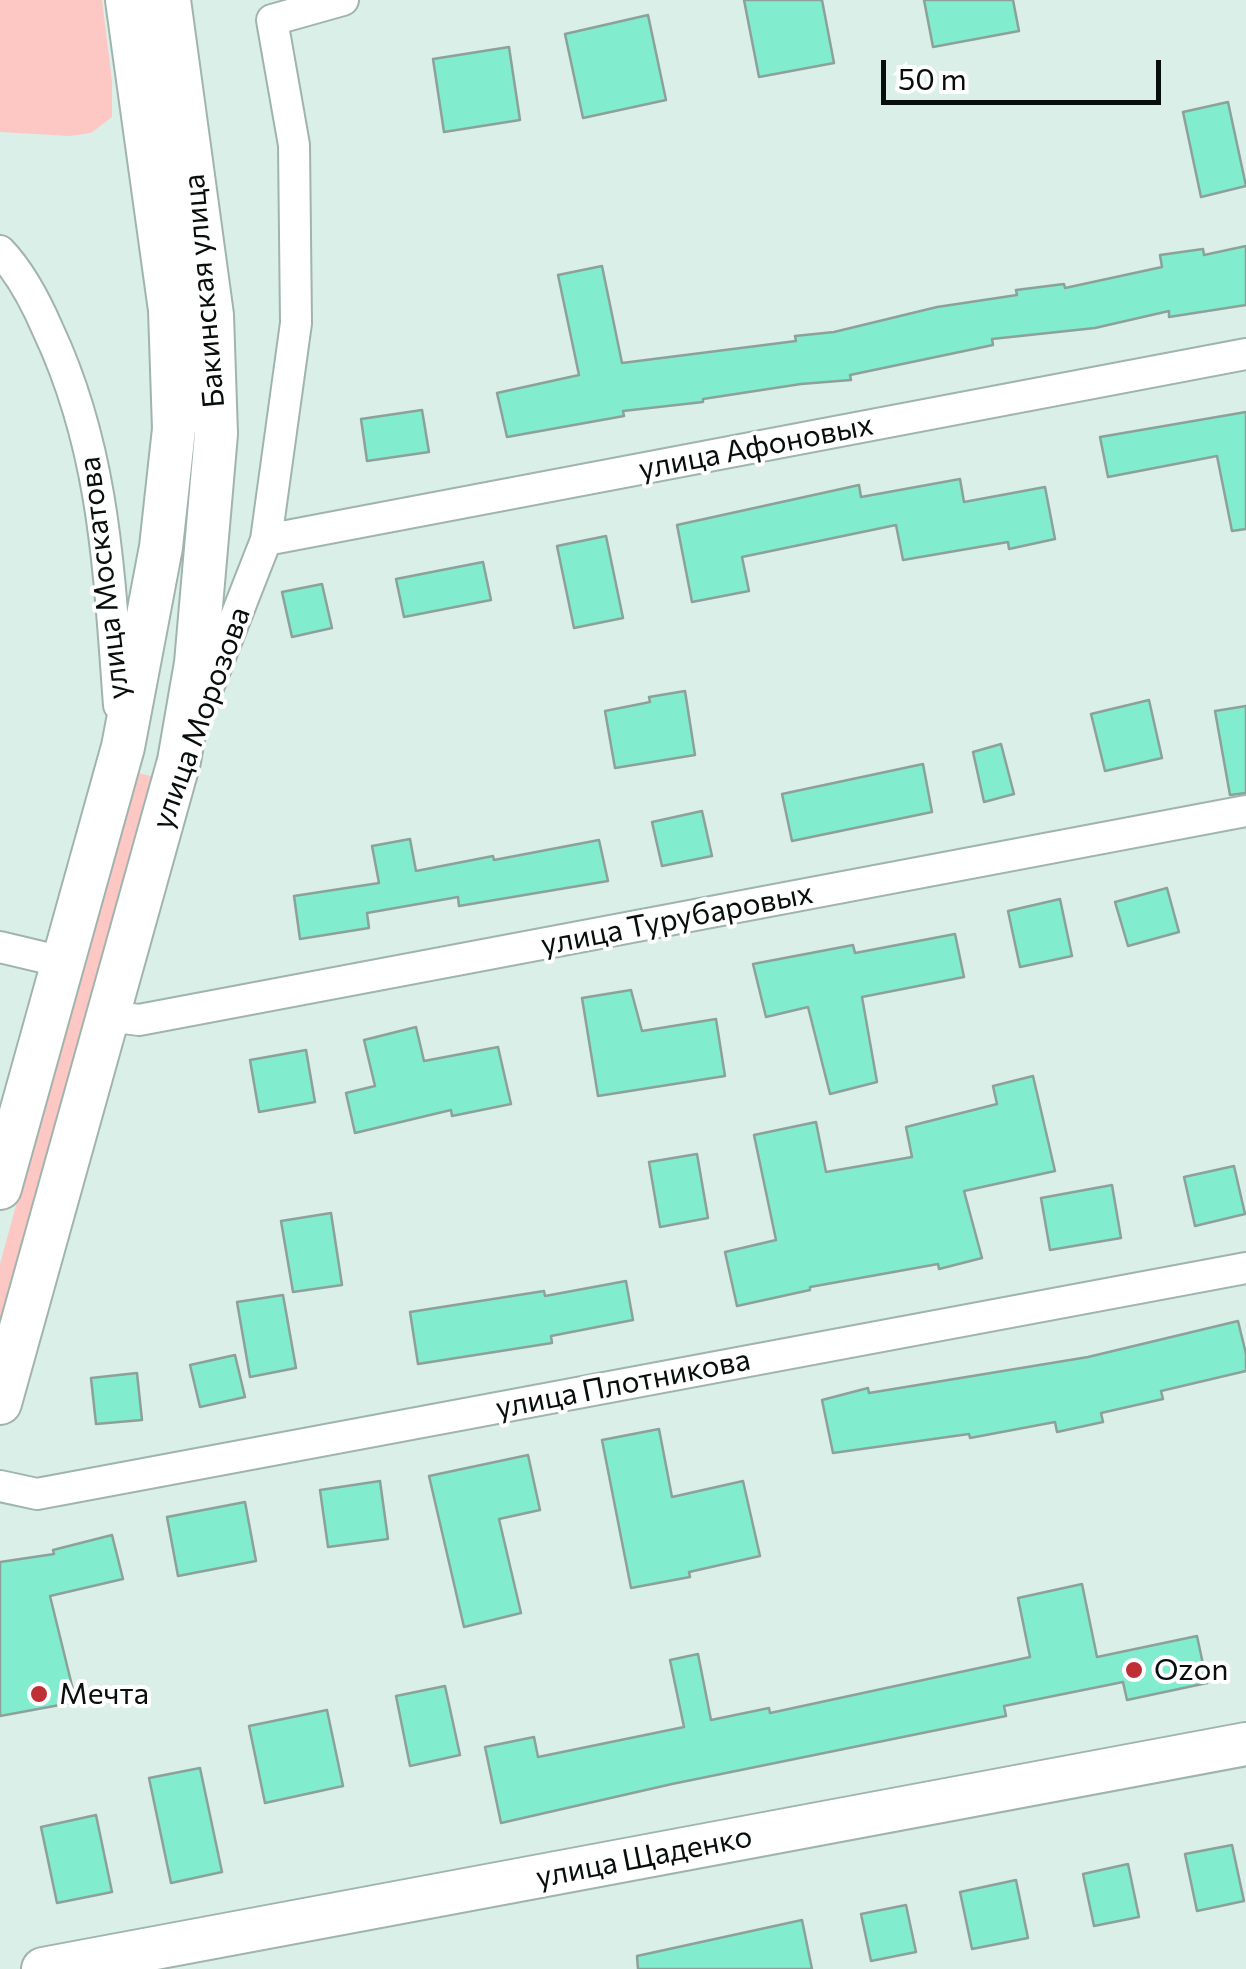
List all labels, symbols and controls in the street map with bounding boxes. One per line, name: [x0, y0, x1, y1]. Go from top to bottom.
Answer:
scale bar: [886, 40, 1166, 102]
text: 50 m: [898, 59, 967, 96]
street label: Бакинская улица: [176, 173, 232, 409]
street label: улица Афоновых: [636, 407, 876, 487]
street label: улица Москатова: [71, 455, 137, 701]
street label: улица Морозова: [144, 602, 258, 834]
street label: улица Турубаровых: [538, 875, 816, 963]
street label: улица Плотникова: [493, 1342, 753, 1426]
place label: Ozon: [1154, 1652, 1228, 1688]
marker: Ozon: [1123, 1659, 1145, 1681]
place label: Мечта: [59, 1676, 149, 1712]
marker: Мечта: [28, 1683, 50, 1705]
street label: улица Щаденко: [533, 1818, 755, 1896]

